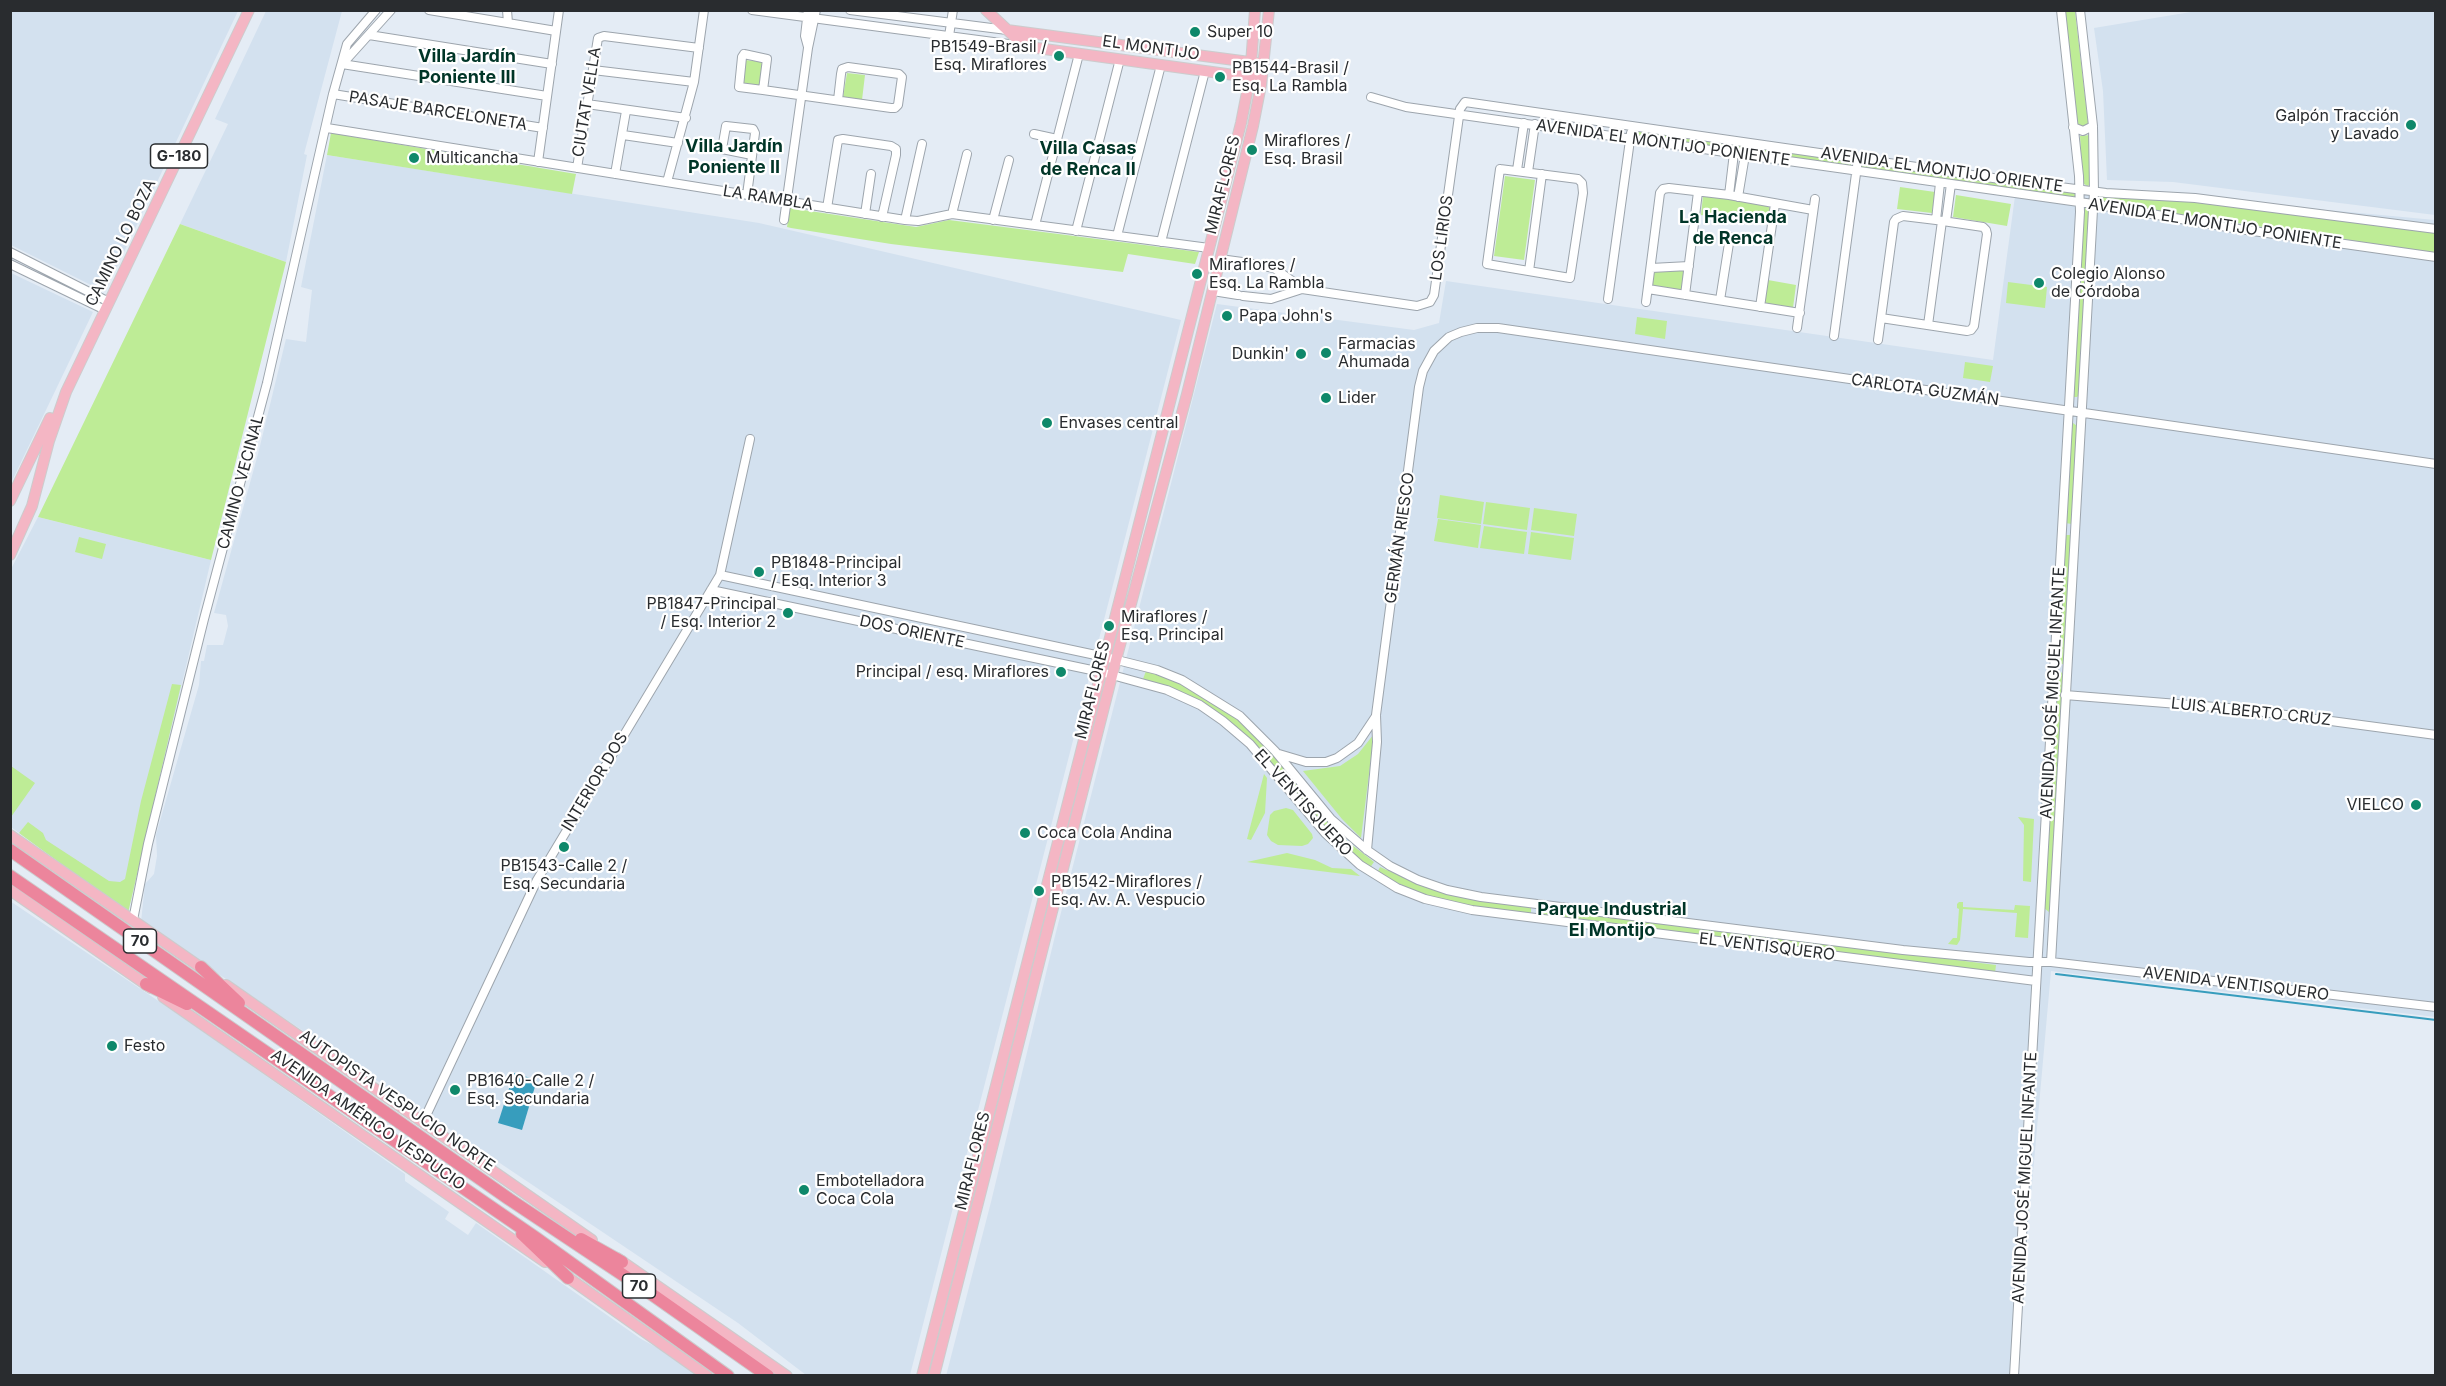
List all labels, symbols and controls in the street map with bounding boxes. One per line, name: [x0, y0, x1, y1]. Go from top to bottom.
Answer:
place label: Super 10: [1207, 22, 1273, 42]
marker: Super 10: [1188, 25, 1202, 39]
street label: EL MONTIJO: [1101, 32, 1201, 64]
place label: PB1549-Brasil / Esq. Miraflores: [931, 37, 1047, 75]
district label: Villa Jardín Poniente III: [418, 46, 516, 88]
street label: CIUTAT VELLA: [569, 46, 605, 158]
marker: PB1549-Brasil / Esq. Miraflores: [1052, 49, 1066, 63]
place label: PB1544-Brasil / Esq. La Rambla: [1232, 58, 1349, 96]
marker: PB1544-Brasil / Esq. La Rambla: [1213, 70, 1227, 84]
street label: PASAJE BARCELONETA: [347, 87, 529, 135]
place label: Galpón Tracción y Lavado: [2275, 106, 2399, 144]
street label: AVENIDA EL MONTIJO PONIENTE: [1535, 116, 1791, 170]
marker: Galpón Tracción y Lavado: [2404, 118, 2418, 132]
place label: Miraflores / Esq. Brasil: [1264, 131, 1351, 169]
street label: MIRAFLORES: [1202, 134, 1244, 236]
district label: Villa Jardín Poniente II: [685, 136, 783, 178]
district label: Villa Casas de Renca II: [1039, 138, 1137, 180]
marker: Miraflores / Esq. Brasil: [1245, 143, 1259, 157]
street label: AVENIDA EL MONTIJO ORIENTE: [1820, 143, 2064, 197]
road number: G-180: [150, 144, 207, 168]
place label: Multicancha: [426, 148, 518, 168]
marker: Multicancha: [407, 151, 421, 165]
street label: CAMINO LO BOZA: [82, 176, 160, 310]
street label: LA RAMBLA: [722, 181, 814, 215]
street label: LOS LIRIOS: [1427, 194, 1457, 282]
street label: AVENIDA EL MONTIJO PONIENTE: [2087, 194, 2343, 254]
district label: La Hacienda de Renca: [1679, 207, 1787, 250]
place label: Miraflores / Esq. La Rambla: [1209, 255, 1324, 293]
place label: Colegio Alonso de Córdoba: [2051, 264, 2165, 302]
marker: Miraflores / Esq. La Rambla: [1190, 267, 1204, 281]
marker: Colegio Alonso de Córdoba: [2032, 276, 2046, 290]
place label: Papa John's: [1239, 306, 1333, 326]
marker: Papa John's: [1220, 309, 1234, 323]
place label: Farmacias Ahumada: [1338, 334, 1416, 372]
place label: Dunkin': [1232, 344, 1289, 364]
marker: Farmacias Ahumada: [1319, 346, 1333, 360]
marker: Dunkin': [1294, 347, 1308, 361]
street label: CARLOTA GUZMÁN: [1850, 370, 2000, 410]
place label: Lider: [1338, 388, 1376, 408]
marker: Lider: [1319, 391, 1333, 405]
street label: CAMINO VECINAL: [214, 413, 268, 551]
place label: Envases central: [1059, 413, 1178, 433]
marker: Envases central: [1040, 416, 1054, 430]
street label: GERMÁN RIESCO: [1381, 471, 1419, 605]
place label: PB1848-Principal / Esq. Interior 3: [771, 553, 901, 591]
marker: PB1848-Principal / Esq. Interior 3: [752, 565, 766, 579]
street label: AVENIDA JOSÉ MIGUEL INFANTE: [2037, 566, 2069, 820]
place label: PB1847-Principal / Esq. Interior 2: [647, 594, 776, 632]
marker: PB1847-Principal / Esq. Interior 2: [781, 606, 795, 620]
place label: Miraflores / Esq. Principal: [1121, 607, 1224, 645]
street label: DOS ORIENTE: [858, 611, 966, 653]
marker: Miraflores / Esq. Principal: [1102, 619, 1116, 633]
street label: MIRAFLORES: [1072, 639, 1114, 741]
place label: Principal / esq. Miraflores: [856, 662, 1049, 682]
marker: Principal / esq. Miraflores: [1054, 665, 1068, 679]
street label: LUIS ALBERTO CRUZ: [2170, 694, 2332, 730]
street label: INTERIOR DOS: [558, 729, 632, 835]
street label: EL VENTISQUERO: [1250, 746, 1356, 860]
place label: VIELCO: [2347, 795, 2404, 815]
marker: VIELCO: [2409, 798, 2423, 812]
place label: Coca Cola Andina: [1037, 823, 1172, 843]
marker: Coca Cola Andina: [1018, 826, 1032, 840]
marker: PB1543-Calle 2 / Esq. Secundaria: [557, 840, 571, 854]
place label: PB1543-Calle 2 / Esq. Secundaria: [501, 856, 627, 894]
place label: PB1542-Miraflores / Esq. Av. A. Vespucio: [1051, 872, 1205, 910]
marker: PB1542-Miraflores / Esq. Av. A. Vespucio: [1032, 884, 1046, 898]
district label: Parque Industrial El Montijo: [1537, 899, 1687, 942]
road number: 70: [124, 929, 156, 953]
street label: EL VENTISQUERO: [1698, 929, 1836, 965]
street label: AVENIDA VENTISQUERO: [2142, 963, 2330, 1005]
street label: AUTOPISTA VESPUCIO NORTE: [296, 1026, 498, 1176]
place label: Festo: [124, 1036, 165, 1056]
marker: Festo: [105, 1039, 119, 1053]
street label: AVENIDA AMÉRICO VESPUCIO: [267, 1045, 469, 1195]
street label: AVENIDA JOSÉ MIGUEL INFANTE: [2009, 1051, 2041, 1305]
place label: PB1640-Calle 2 / Esq. Secundaria: [467, 1071, 594, 1109]
marker: PB1640-Calle 2 / Esq. Secundaria: [448, 1083, 462, 1097]
street label: MIRAFLORES: [952, 1110, 994, 1212]
place label: Embotelladora Coca Cola: [816, 1171, 925, 1209]
marker: Embotelladora Coca Cola: [797, 1183, 811, 1197]
road number: 70: [622, 1274, 656, 1298]

